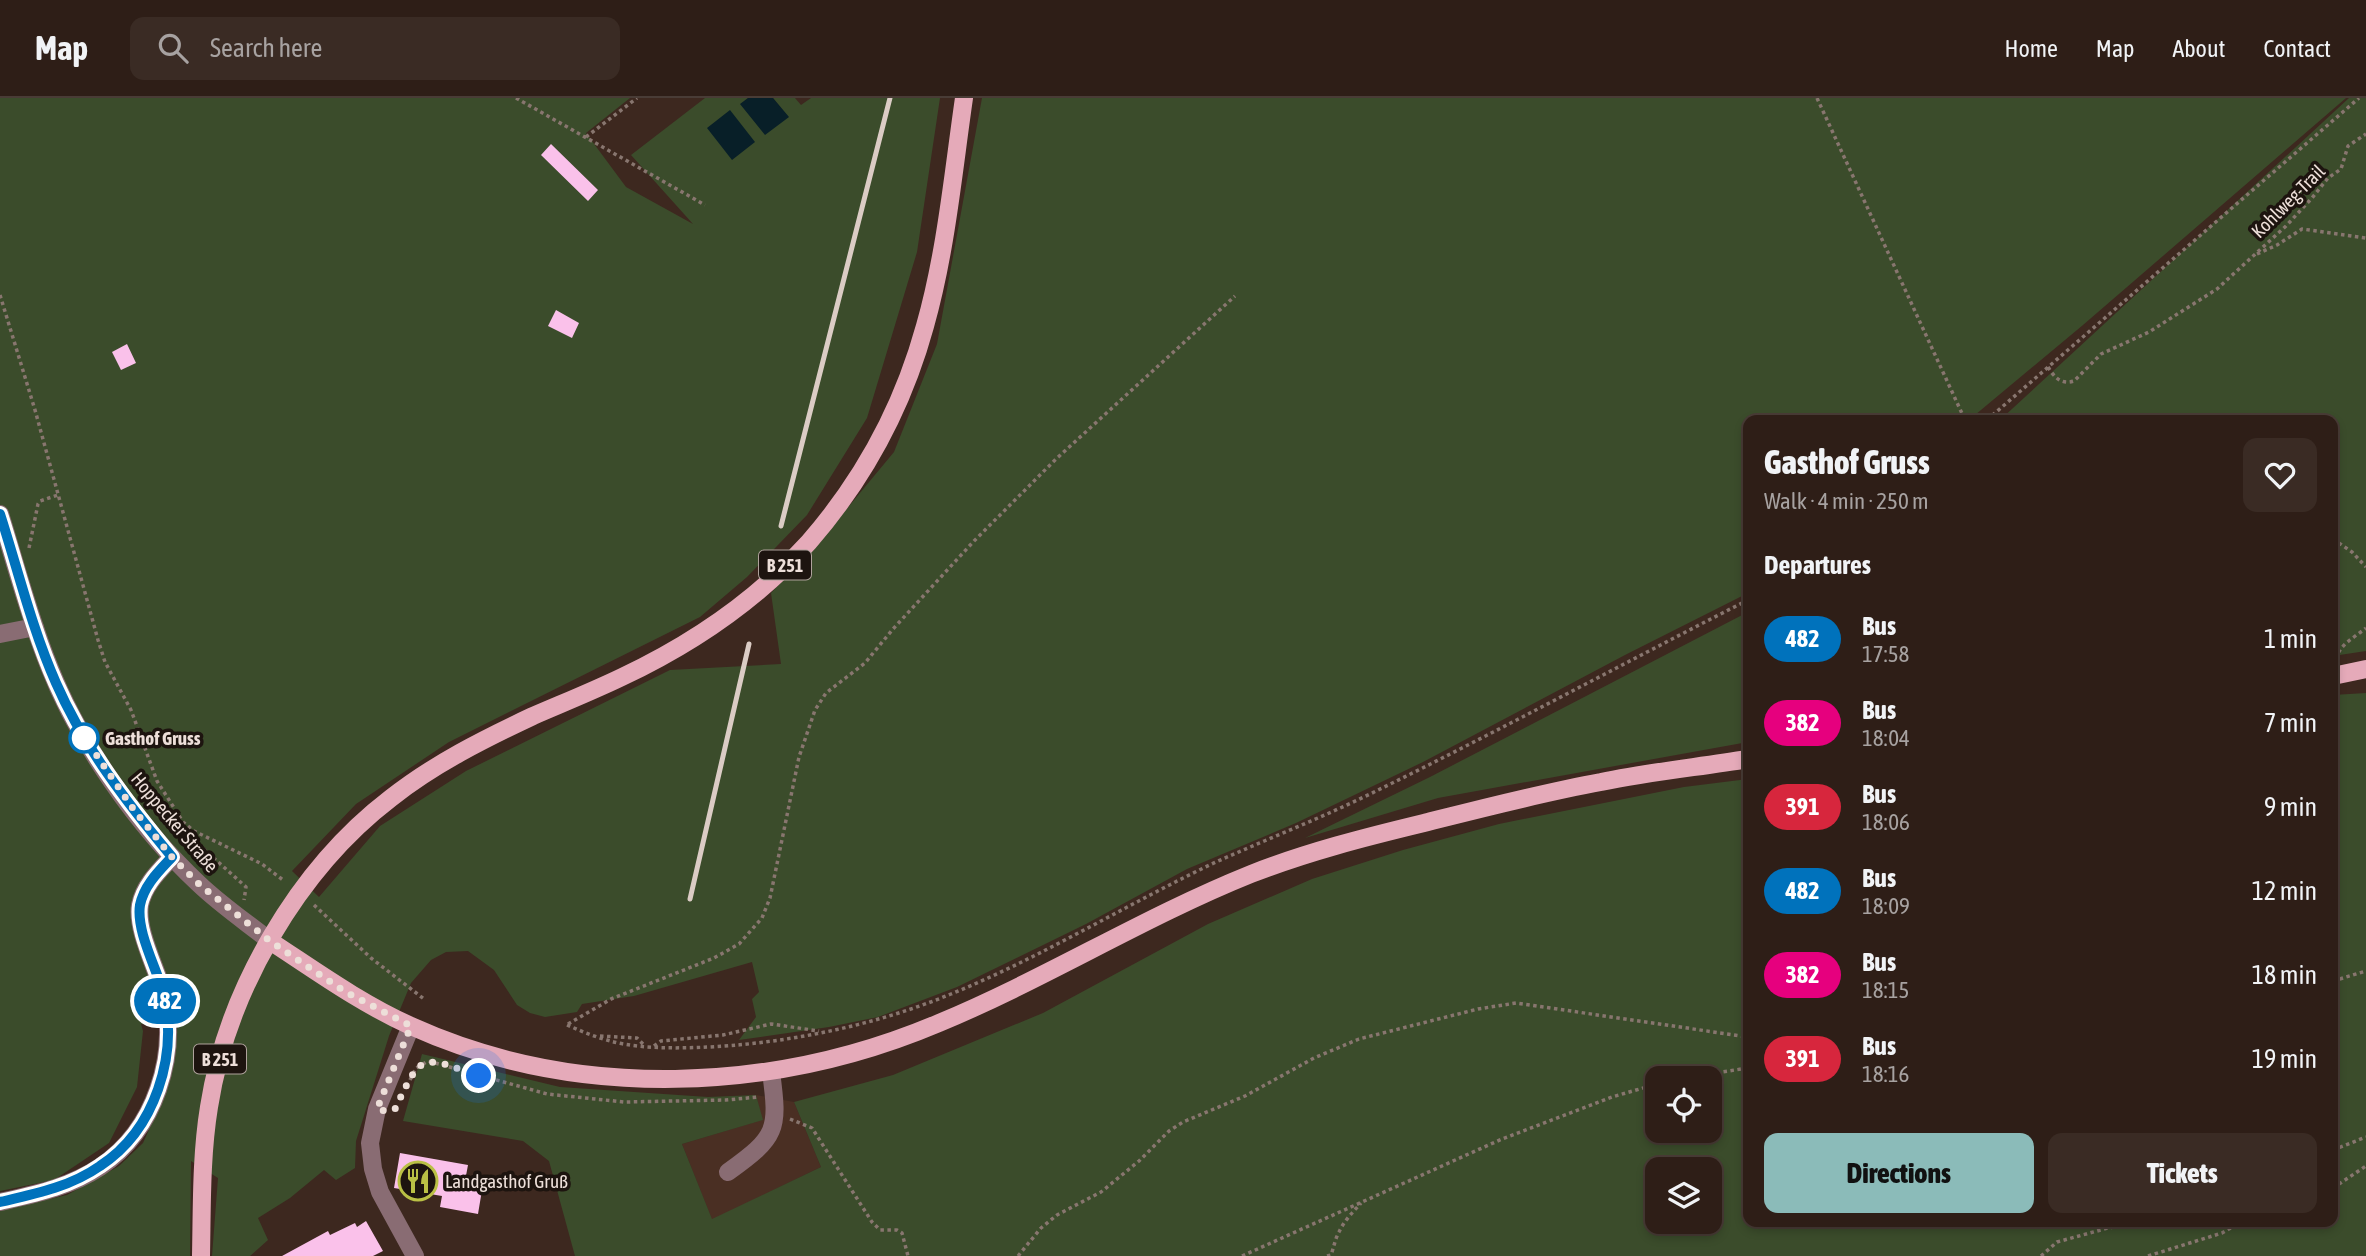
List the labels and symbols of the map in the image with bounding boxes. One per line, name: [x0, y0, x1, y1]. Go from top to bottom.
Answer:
street label: Kohlweg-Trail: [2247, 160, 2329, 242]
road number: B 251: [759, 550, 811, 579]
marker: Gasthof Gruss: [69, 723, 99, 753]
place label: Gasthof Gruss: [105, 727, 201, 749]
street label: Hoppecker Straße: [127, 768, 223, 876]
line badge: 482: [125, 978, 205, 1024]
road number: B 251: [194, 1044, 246, 1074]
your location: [461, 1058, 496, 1093]
restaurant icon: Landgasthof Gruß: [397, 1160, 439, 1202]
place label: Landgasthof Gruß: [445, 1170, 568, 1192]

